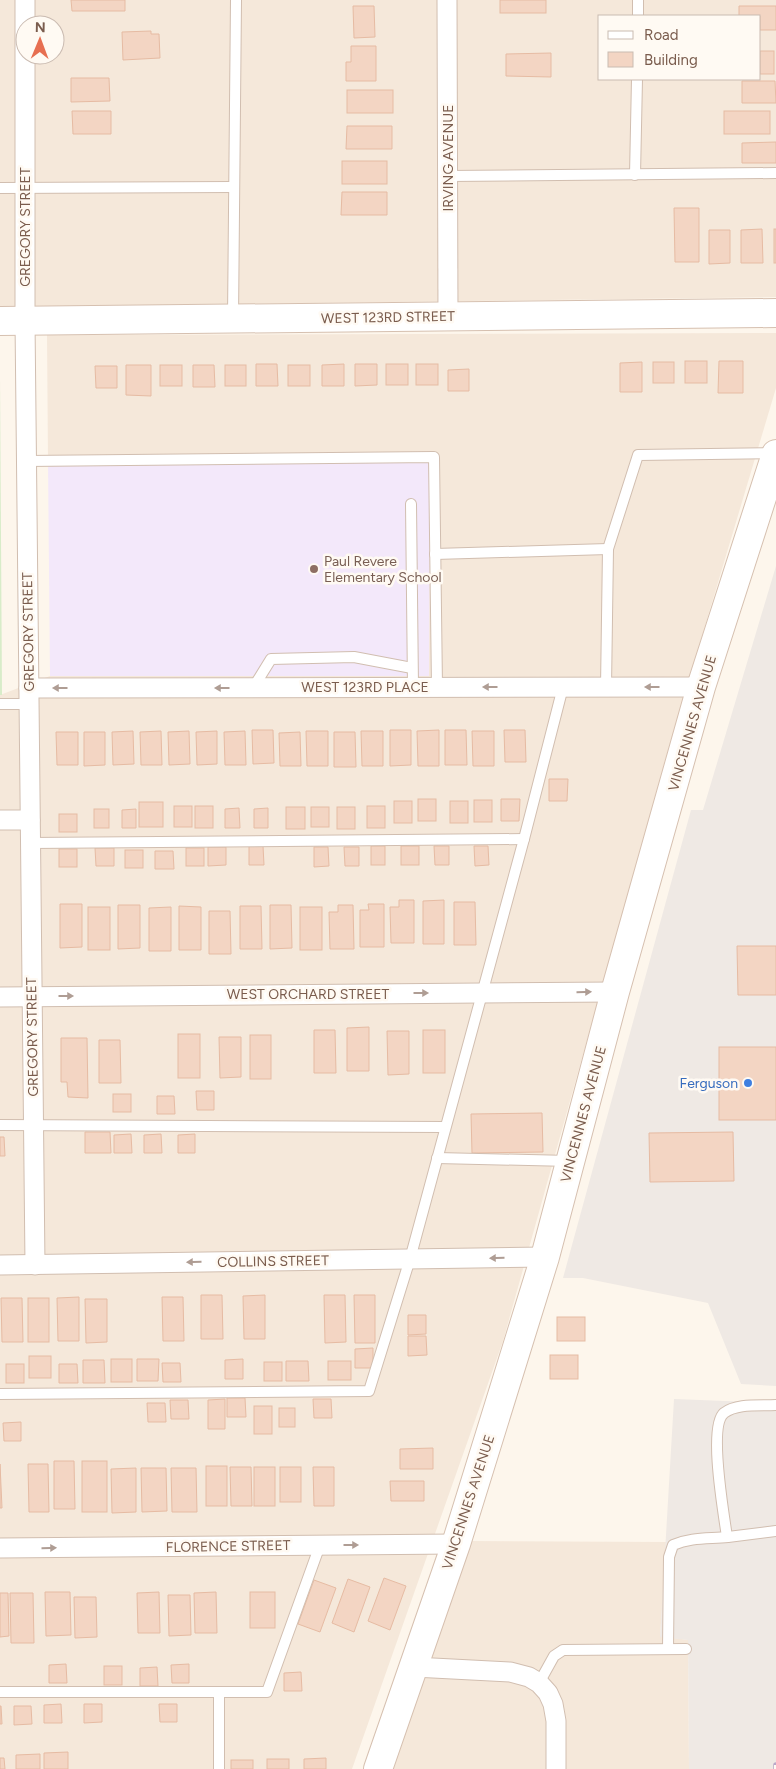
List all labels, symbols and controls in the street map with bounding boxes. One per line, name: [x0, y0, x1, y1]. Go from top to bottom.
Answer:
north arrow: [15, 15, 65, 65]
legend: [598, 15, 761, 80]
text: N: [35, 19, 46, 36]
text: Road: [644, 26, 679, 44]
text: Building: [644, 51, 698, 69]
street label: IRVING AVENUE: [440, 105, 457, 211]
street label: GREGORY STREET: [17, 167, 34, 287]
street label: WEST 123RD STREET: [321, 308, 455, 327]
place label: Paul Revere Elementary School: [324, 553, 442, 586]
marker: Paul Revere Elementary School: [308, 563, 320, 575]
street label: GREGORY STREET: [19, 572, 38, 692]
street label: VINCENNES AVENUE: [665, 653, 720, 793]
street label: WEST 123RD PLACE: [301, 679, 429, 696]
one-way arrow: [482, 683, 498, 691]
one-way arrow: [644, 683, 660, 691]
one-way arrow: [52, 684, 68, 692]
one-way arrow: [214, 684, 230, 692]
street label: GREGORY STREET: [23, 977, 42, 1097]
street label: WEST ORCHARD STREET: [227, 986, 389, 1003]
one-way arrow: [576, 988, 592, 996]
one-way arrow: [413, 989, 429, 997]
one-way arrow: [58, 992, 74, 1000]
street label: VINCENNES AVENUE: [557, 1044, 610, 1184]
place label: Ferguson: [680, 1075, 738, 1092]
marker: Ferguson: [742, 1077, 754, 1089]
street label: COLLINS STREET: [217, 1252, 329, 1271]
one-way arrow: [488, 1254, 504, 1262]
one-way arrow: [186, 1258, 202, 1266]
street label: VINCENNES AVENUE: [439, 1433, 498, 1572]
street label: FLORENCE STREET: [166, 1537, 291, 1556]
one-way arrow: [343, 1541, 359, 1549]
one-way arrow: [41, 1543, 57, 1551]

